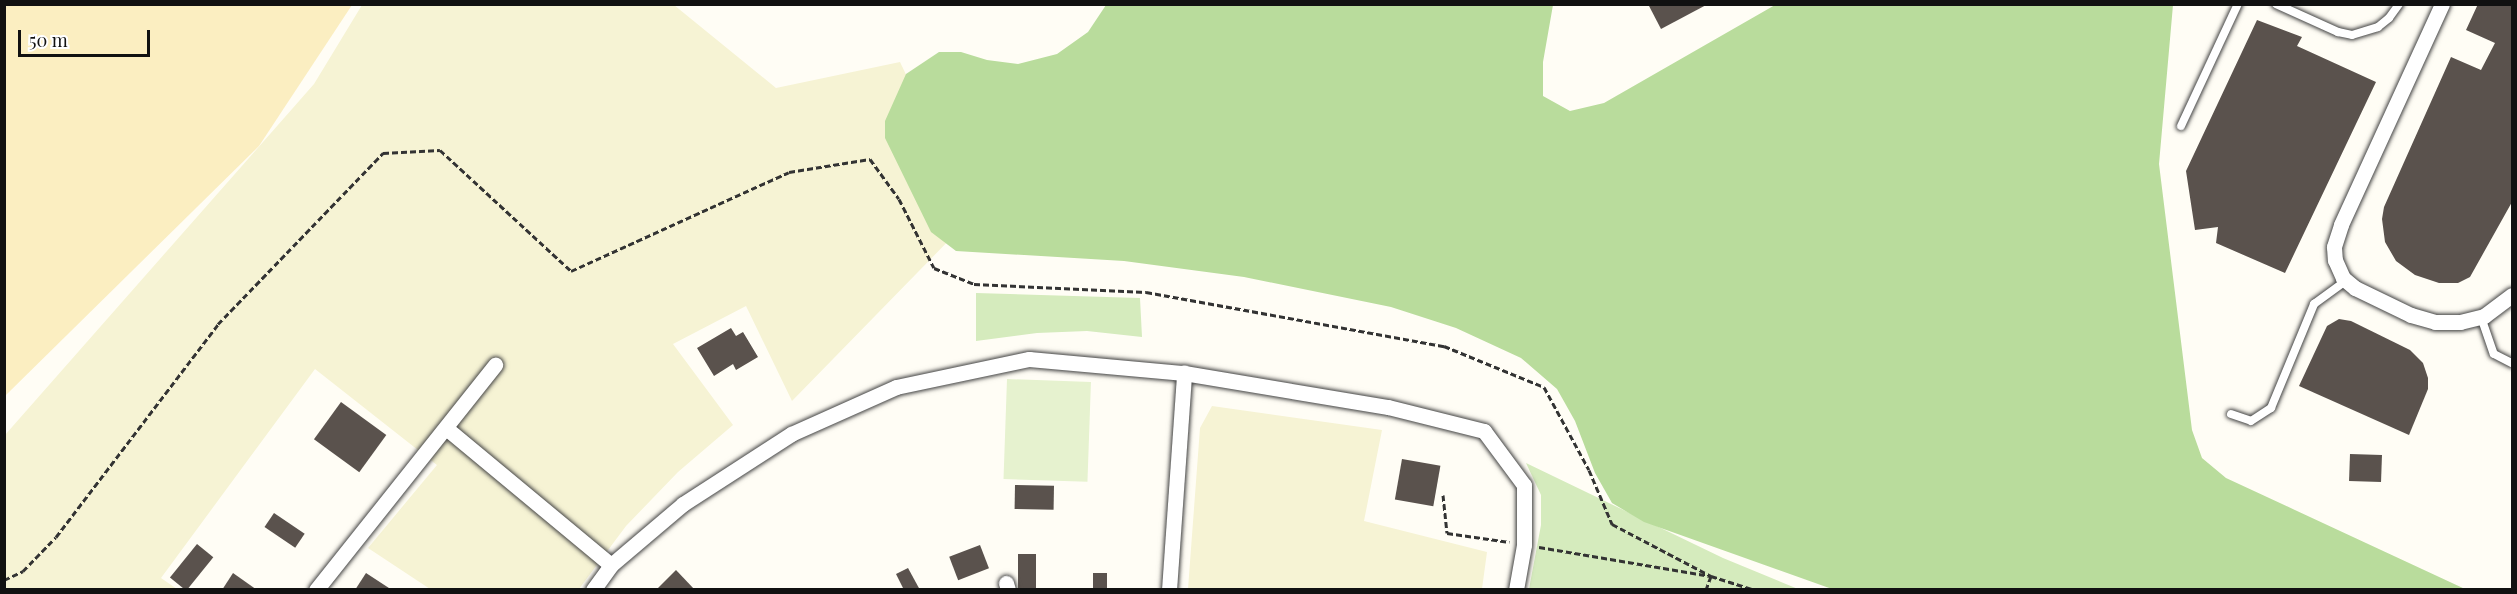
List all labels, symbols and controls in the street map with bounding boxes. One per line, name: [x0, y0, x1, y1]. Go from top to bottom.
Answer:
scale bar: [21, 18, 153, 56]
text: 50 m: [29, 28, 68, 52]

